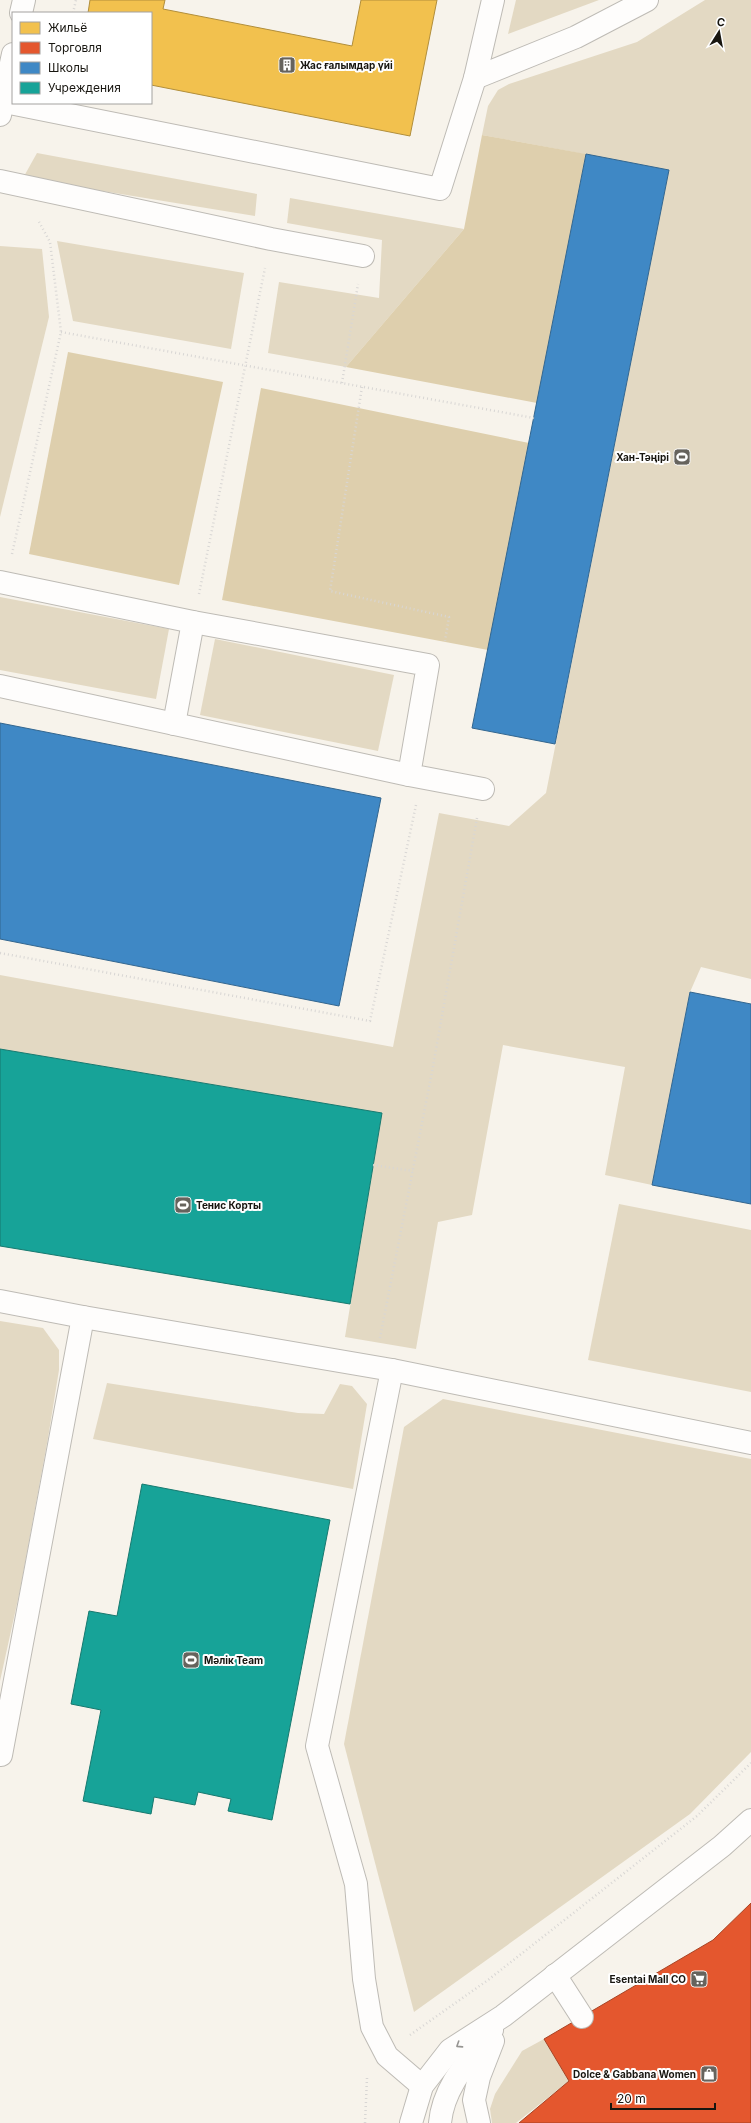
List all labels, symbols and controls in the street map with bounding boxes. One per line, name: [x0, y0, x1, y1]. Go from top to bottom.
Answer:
legend: [12, 12, 152, 104]
north arrow: [699, 12, 739, 52]
text: С: [716, 15, 726, 30]
text: Жильё: [48, 20, 87, 35]
text: Торговля: [48, 40, 102, 55]
building icon: Жас ғалымдар үйі: [277, 55, 297, 75]
place label: Жас ғалымдар үйі: [300, 59, 393, 71]
text: Школы: [48, 60, 89, 75]
text: Учреждения: [48, 80, 121, 95]
sports icon: Хан-Тәңірі: [672, 447, 692, 467]
place label: Хан-Тәңірі: [616, 451, 669, 463]
sports icon: Тенис Корты: [173, 1195, 193, 1215]
place label: Тенис Корты: [196, 1199, 261, 1211]
sports icon: Мәлік Team: [181, 1650, 201, 1670]
place label: Мәлік Team: [204, 1654, 263, 1666]
supermarket icon: Esentai Mall СО: [689, 1969, 709, 1989]
place label: Esentai Mall СО: [610, 1973, 686, 1985]
one-way arrow: [456, 2040, 463, 2047]
shop icon: Dolce & Gabbana Women: [699, 2064, 719, 2084]
place label: Dolce & Gabbana Women: [573, 2068, 696, 2080]
scale bar: [611, 2085, 715, 2111]
text: 20 m: [617, 2091, 646, 2106]

